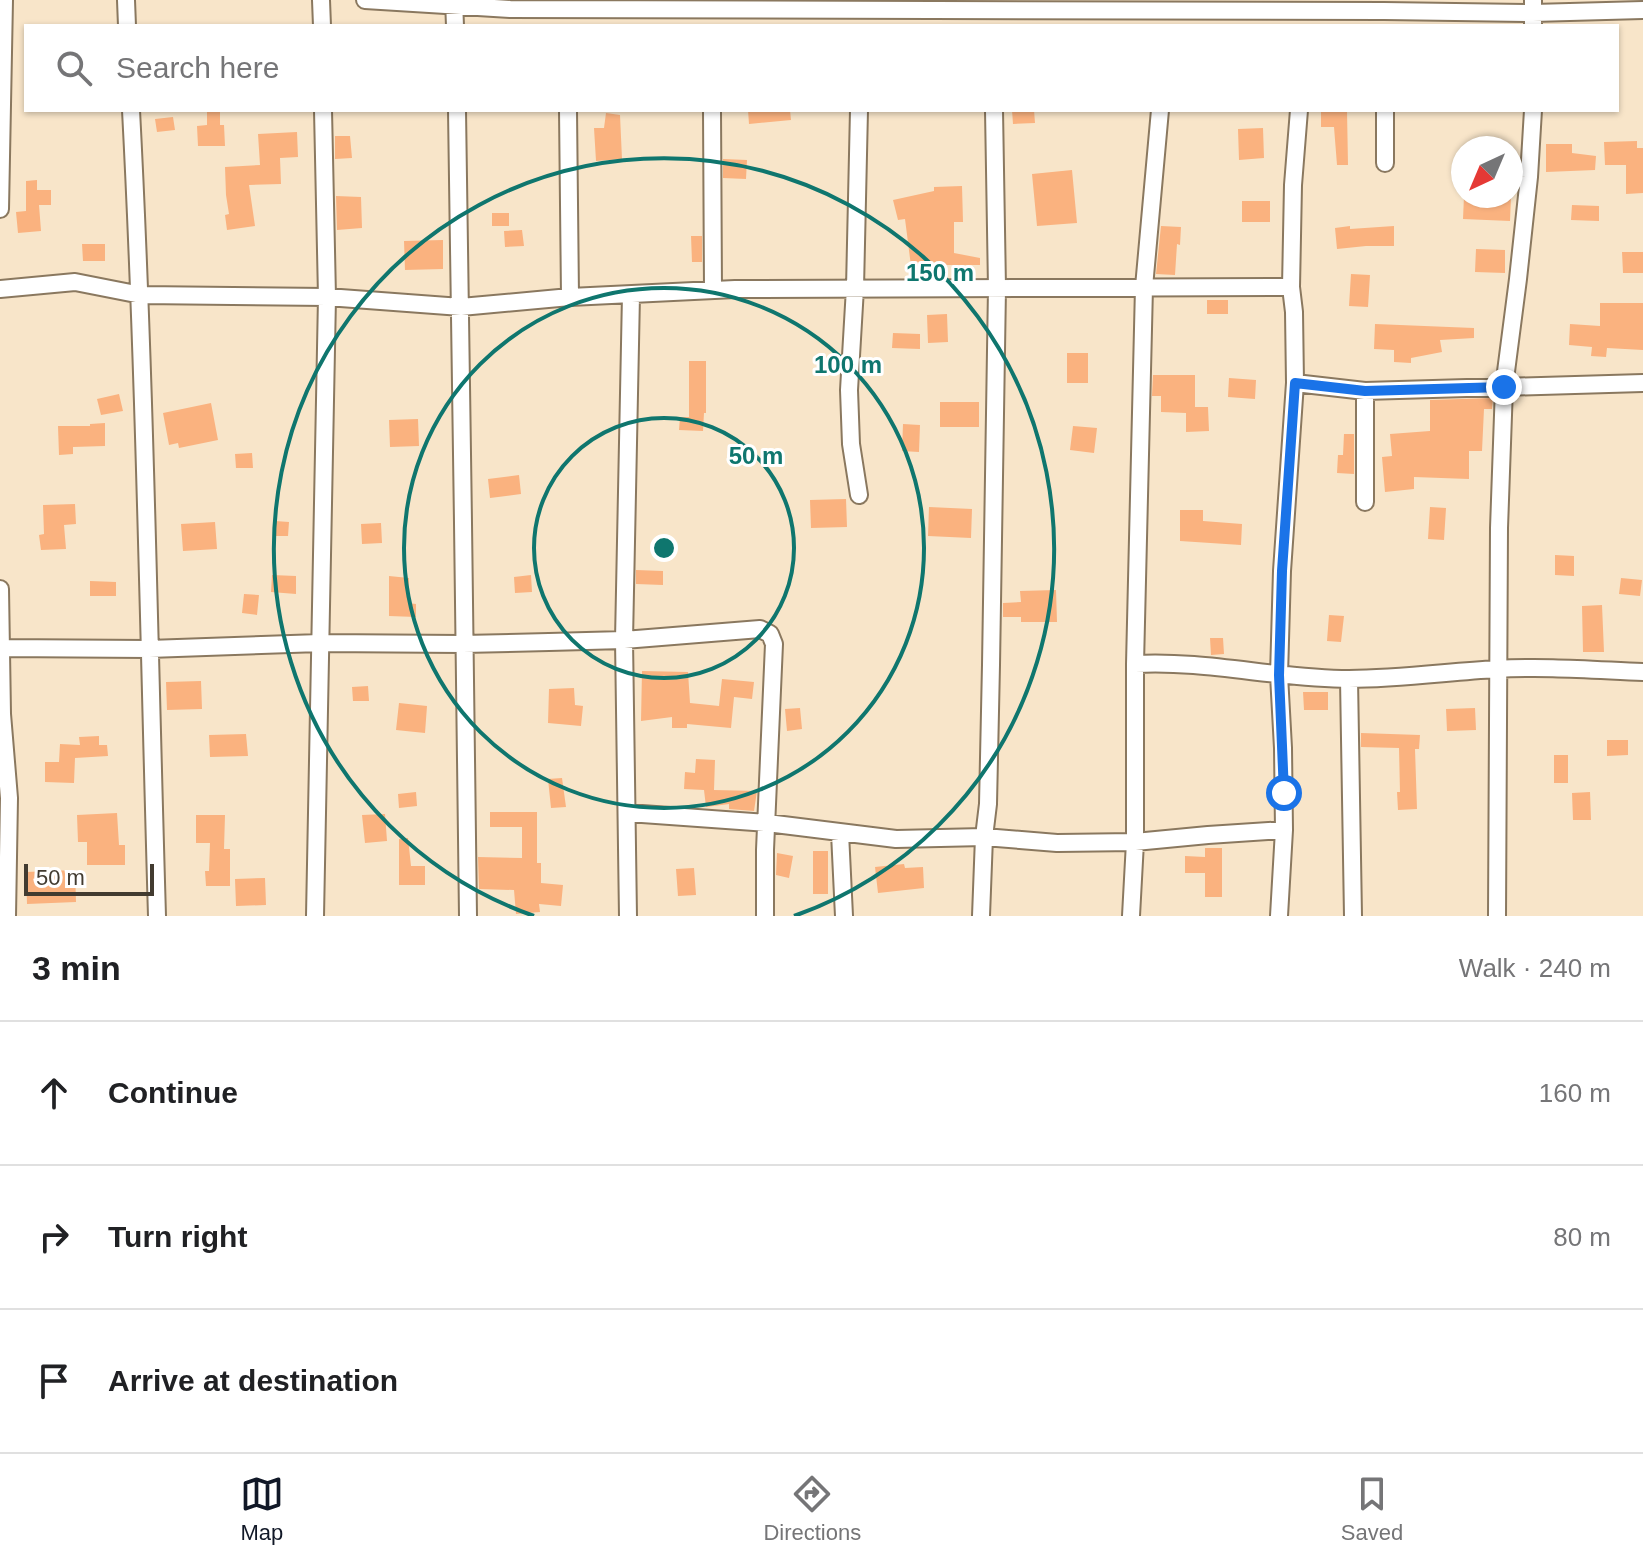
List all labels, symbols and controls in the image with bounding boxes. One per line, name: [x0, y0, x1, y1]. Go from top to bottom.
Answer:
search box: [24, 24, 1619, 112]
icon: search: [52, 46, 96, 90]
text: Search here: [116, 51, 279, 84]
north arrow: [1451, 136, 1523, 208]
text: 150 m: [906, 259, 974, 286]
text: 100 m: [814, 351, 882, 378]
route end: [1486, 369, 1522, 405]
text: 50 m: [729, 442, 783, 469]
centre of rings: [650, 534, 678, 562]
route start: [1266, 775, 1302, 811]
scale bar: [24, 860, 154, 896]
text: 50 m: [36, 865, 85, 890]
text: 3 min: [32, 949, 121, 987]
text: Walk · 240 m: [1459, 953, 1611, 983]
icon: ahead: [32, 1071, 76, 1115]
text: Continue: [108, 1076, 238, 1109]
text: 160 m: [1539, 1078, 1611, 1108]
icon: right: [32, 1215, 76, 1259]
text: Turn right: [108, 1220, 247, 1253]
text: 80 m: [1553, 1222, 1611, 1252]
icon: arrive: [32, 1359, 76, 1403]
text: Arrive at destination: [108, 1364, 398, 1397]
tab: Map: [240, 1472, 284, 1546]
tab: Directions: [763, 1472, 861, 1546]
tab: Saved: [1341, 1472, 1403, 1546]

